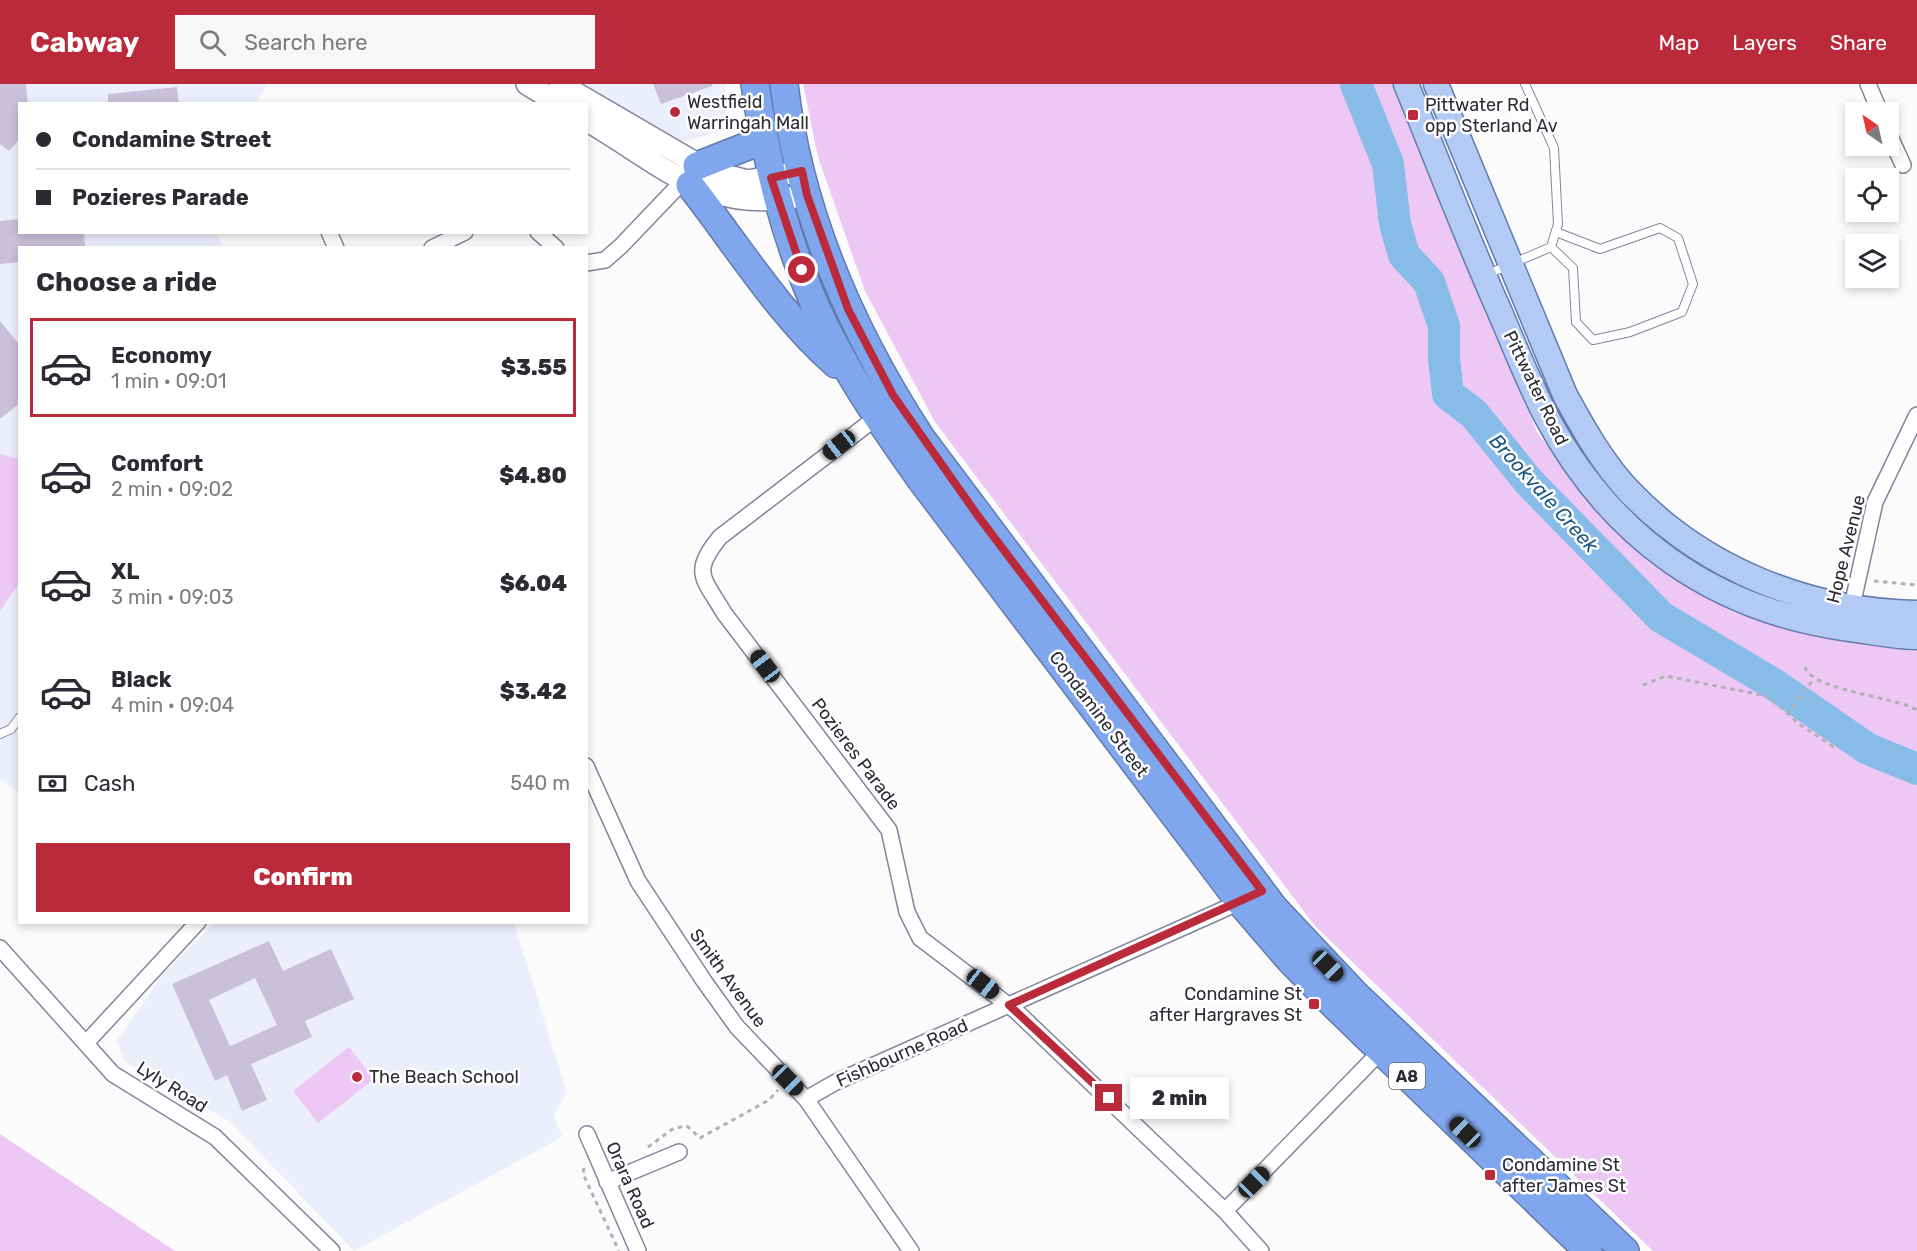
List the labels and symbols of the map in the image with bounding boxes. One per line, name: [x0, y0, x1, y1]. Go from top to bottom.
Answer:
place label: Westfield Warringah Mall: [687, 91, 809, 134]
place label: Pittwater Rd opp Sterland Av: [1425, 94, 1558, 137]
north arrow: [1845, 102, 1899, 156]
marker: Westfield Warringah Mall: [668, 105, 682, 119]
marker: Pittwater Rd opp Sterland Av: [1406, 108, 1420, 122]
route start: [788, 256, 815, 283]
street label: Pittwater Road: [1499, 327, 1573, 449]
car: [819, 427, 859, 463]
water label: Brookvale Creek: [1484, 429, 1604, 558]
street label: Hope Avenue: [1822, 492, 1870, 606]
car: [747, 646, 783, 686]
street label: Condamine Street: [1045, 647, 1153, 781]
street label: Pozieres Parade: [807, 694, 905, 814]
street label: Smith Avenue: [685, 924, 771, 1032]
car: [1309, 947, 1347, 985]
car: [963, 966, 1003, 1002]
place label: Condamine St after Hargraves St: [1149, 983, 1302, 1026]
marker: Condamine St after Hargraves St: [1307, 997, 1321, 1011]
street label: Fishbourne Road: [833, 1014, 971, 1092]
street label: Lyly Road: [133, 1057, 211, 1117]
car: [769, 1061, 807, 1099]
road number: A8: [1389, 1063, 1425, 1089]
place label: The Beach School: [369, 1066, 519, 1088]
marker: The Beach School: [350, 1070, 364, 1084]
callout: 2 min: [1130, 1077, 1229, 1119]
route end: [1095, 1084, 1122, 1111]
car: [1446, 1113, 1484, 1151]
street label: Orara Road: [601, 1138, 659, 1232]
place label: Condamine St after James St: [1502, 1154, 1626, 1197]
car: [1235, 1163, 1273, 1201]
marker: Condamine St after James St: [1483, 1168, 1497, 1182]

